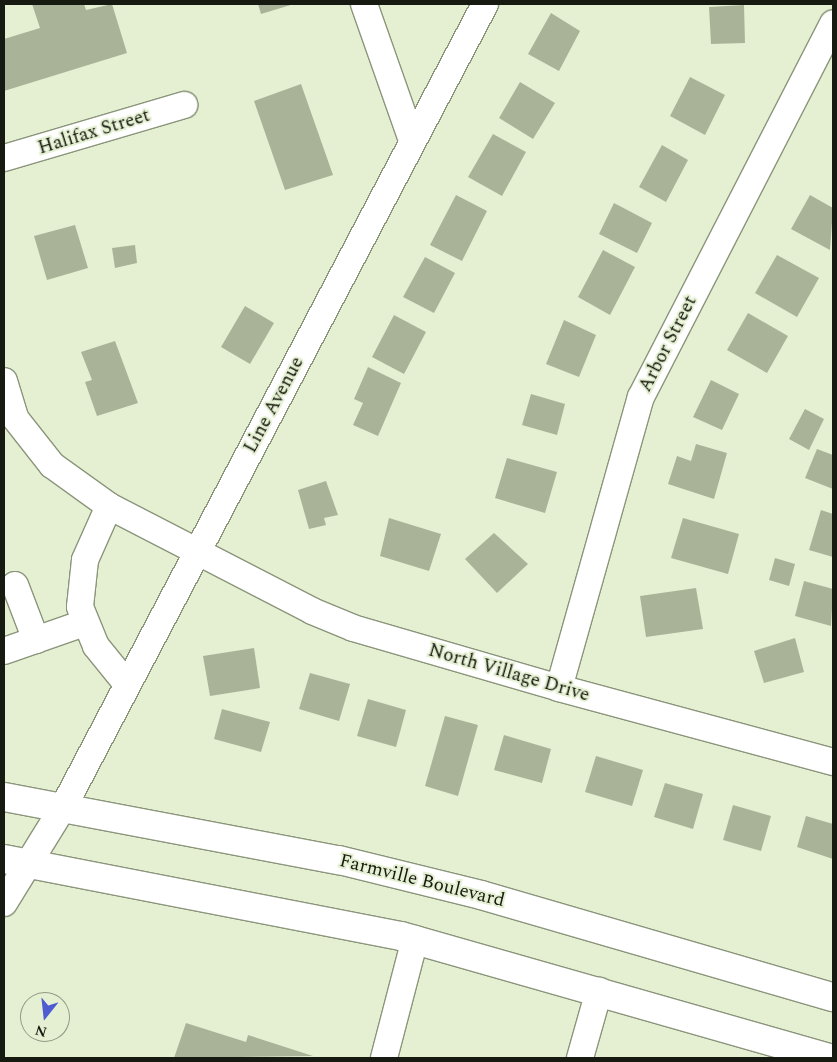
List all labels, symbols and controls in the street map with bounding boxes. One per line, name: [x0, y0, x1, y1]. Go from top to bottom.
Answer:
street label: Halifax Street: [35, 104, 153, 160]
street label: Arbor Street: [634, 292, 702, 396]
street label: Line Avenue: [239, 353, 309, 457]
street label: North Village Drive: [426, 639, 592, 707]
street label: Farmville Boulevard: [337, 849, 507, 913]
north arrow: [20, 992, 70, 1042]
text: N: [33, 1019, 49, 1043]

